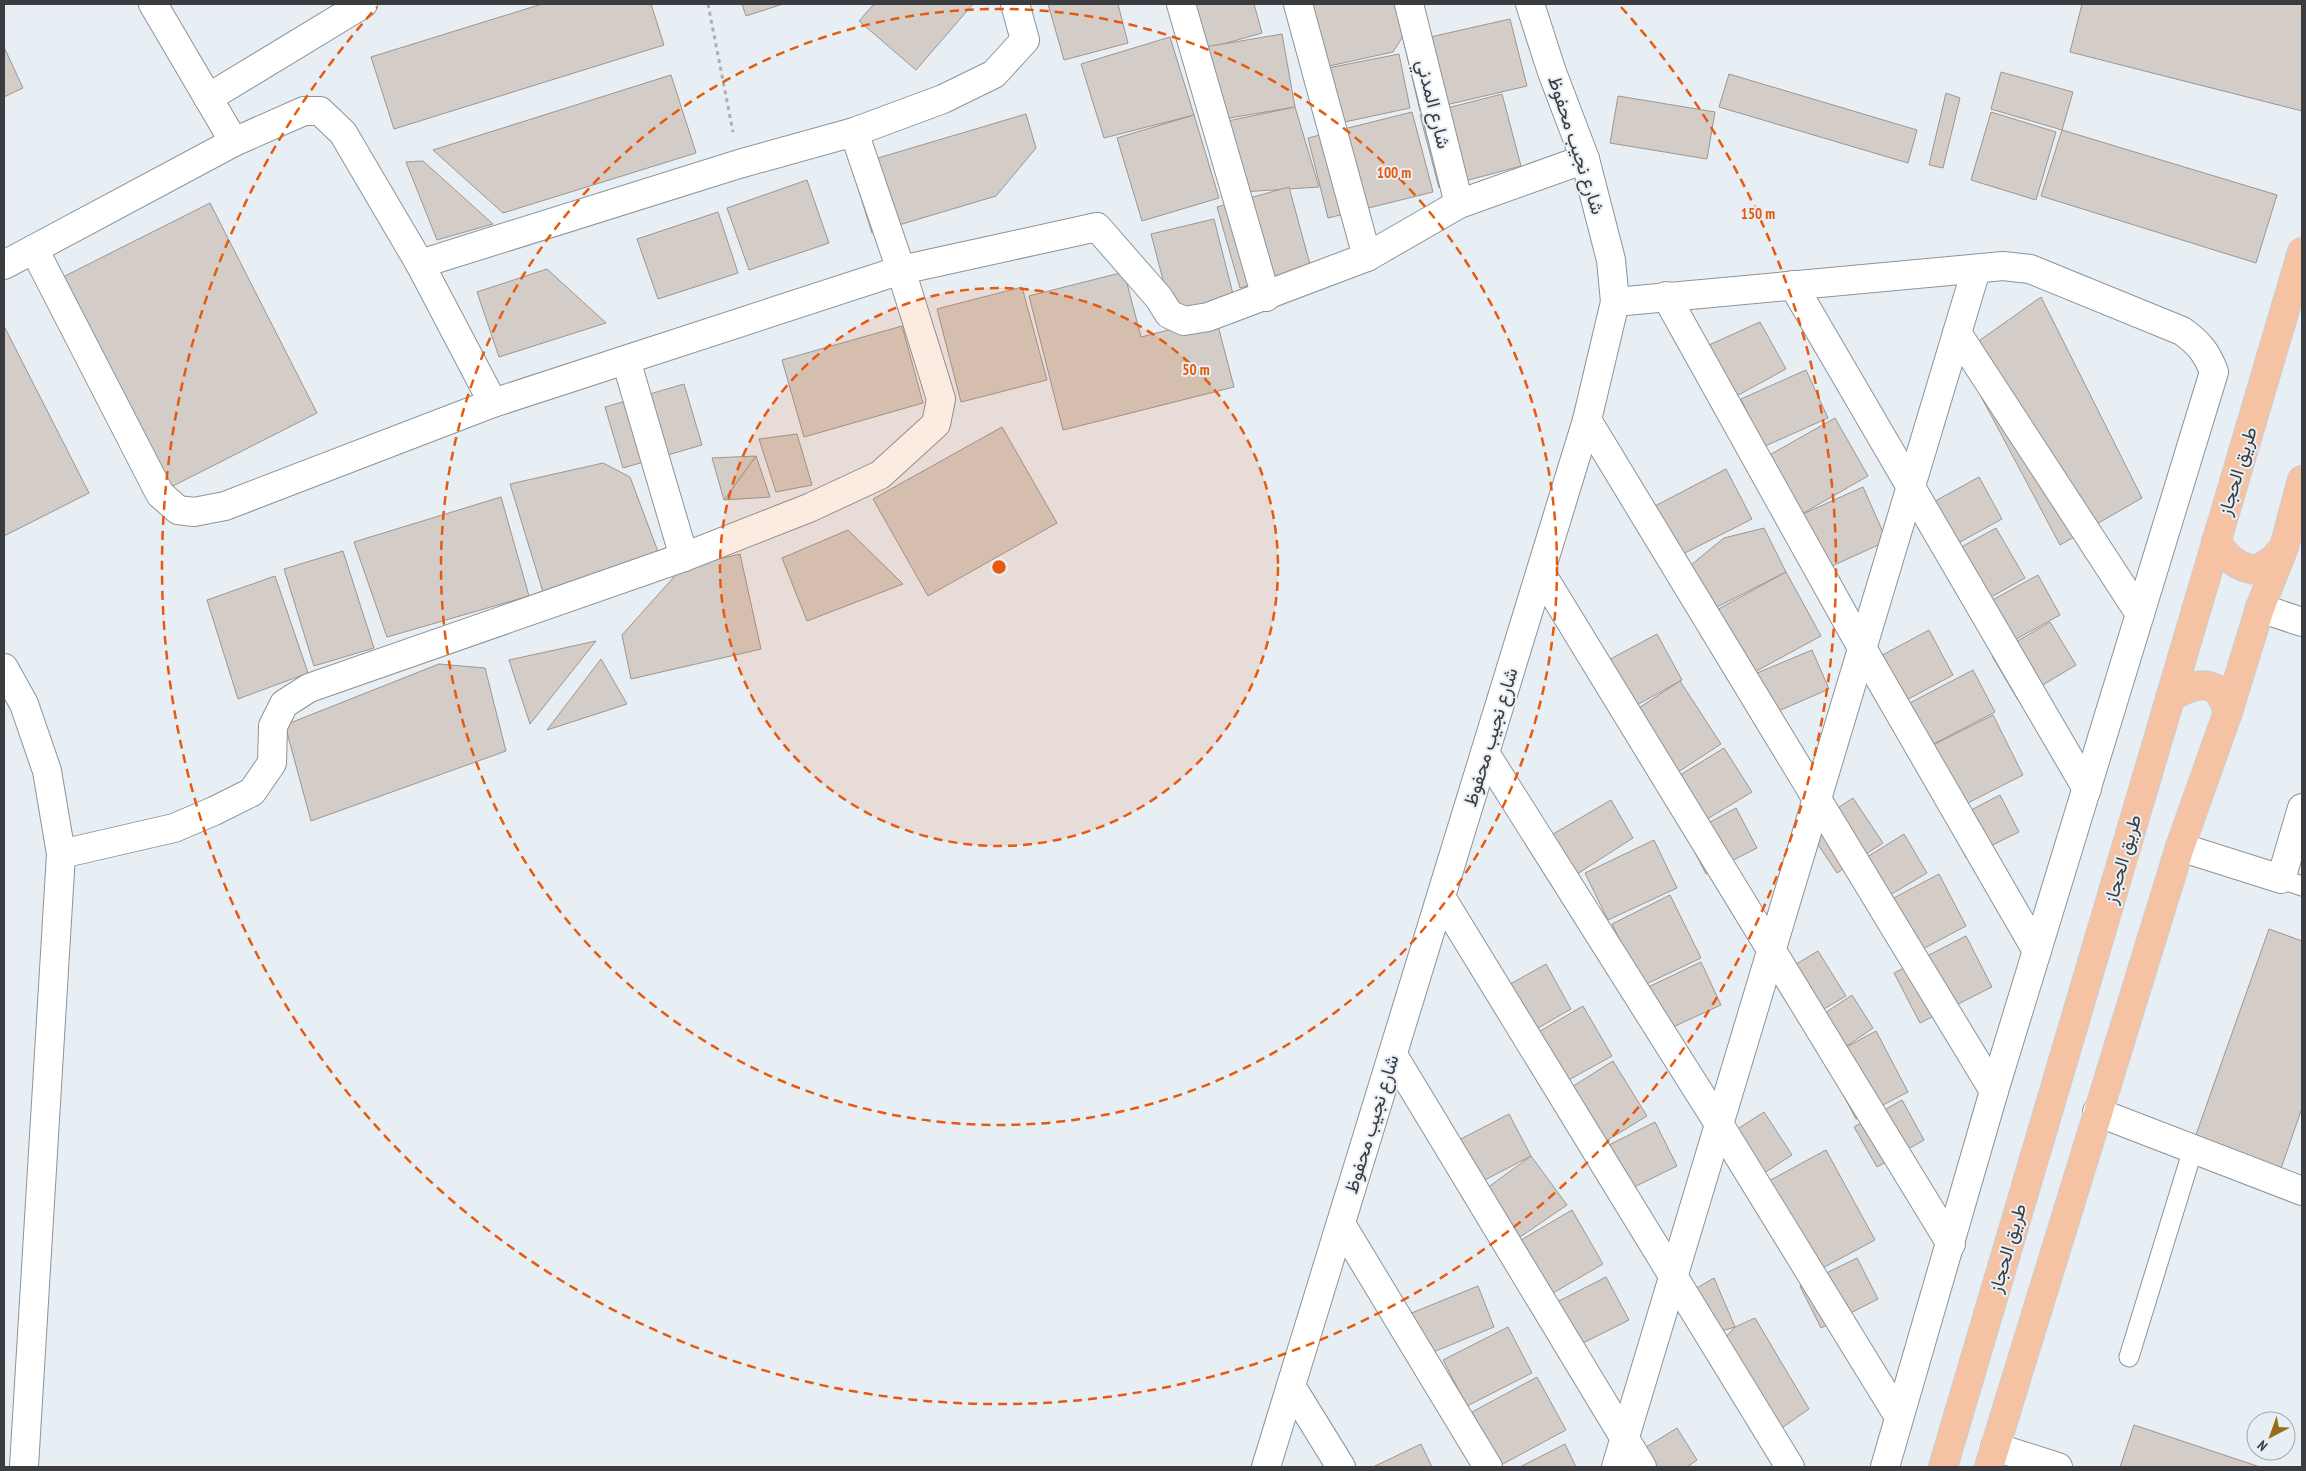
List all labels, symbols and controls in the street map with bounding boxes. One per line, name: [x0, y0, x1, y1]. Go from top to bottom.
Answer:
street label: شارع المدني: [1407, 57, 1457, 152]
street label: شارع نجيب محفوظ: [1542, 73, 1611, 218]
text: 100 m: [1377, 163, 1411, 182]
text: 150 m: [1741, 204, 1775, 223]
text: 50 m: [1182, 360, 1210, 379]
street label: طريق الحجاز: [2212, 424, 2262, 519]
centre of rings: [990, 558, 1008, 576]
street label: شارع نجيب محفوظ: [1457, 665, 1524, 810]
street label: طريق الحجاز: [2098, 812, 2146, 907]
street label: شارع نجيب محفوظ: [1338, 1052, 1405, 1197]
street label: طريق الحجاز: [1983, 1201, 2031, 1296]
north arrow: [2246, 1411, 2296, 1461]
text: N: [2254, 1437, 2271, 1455]

